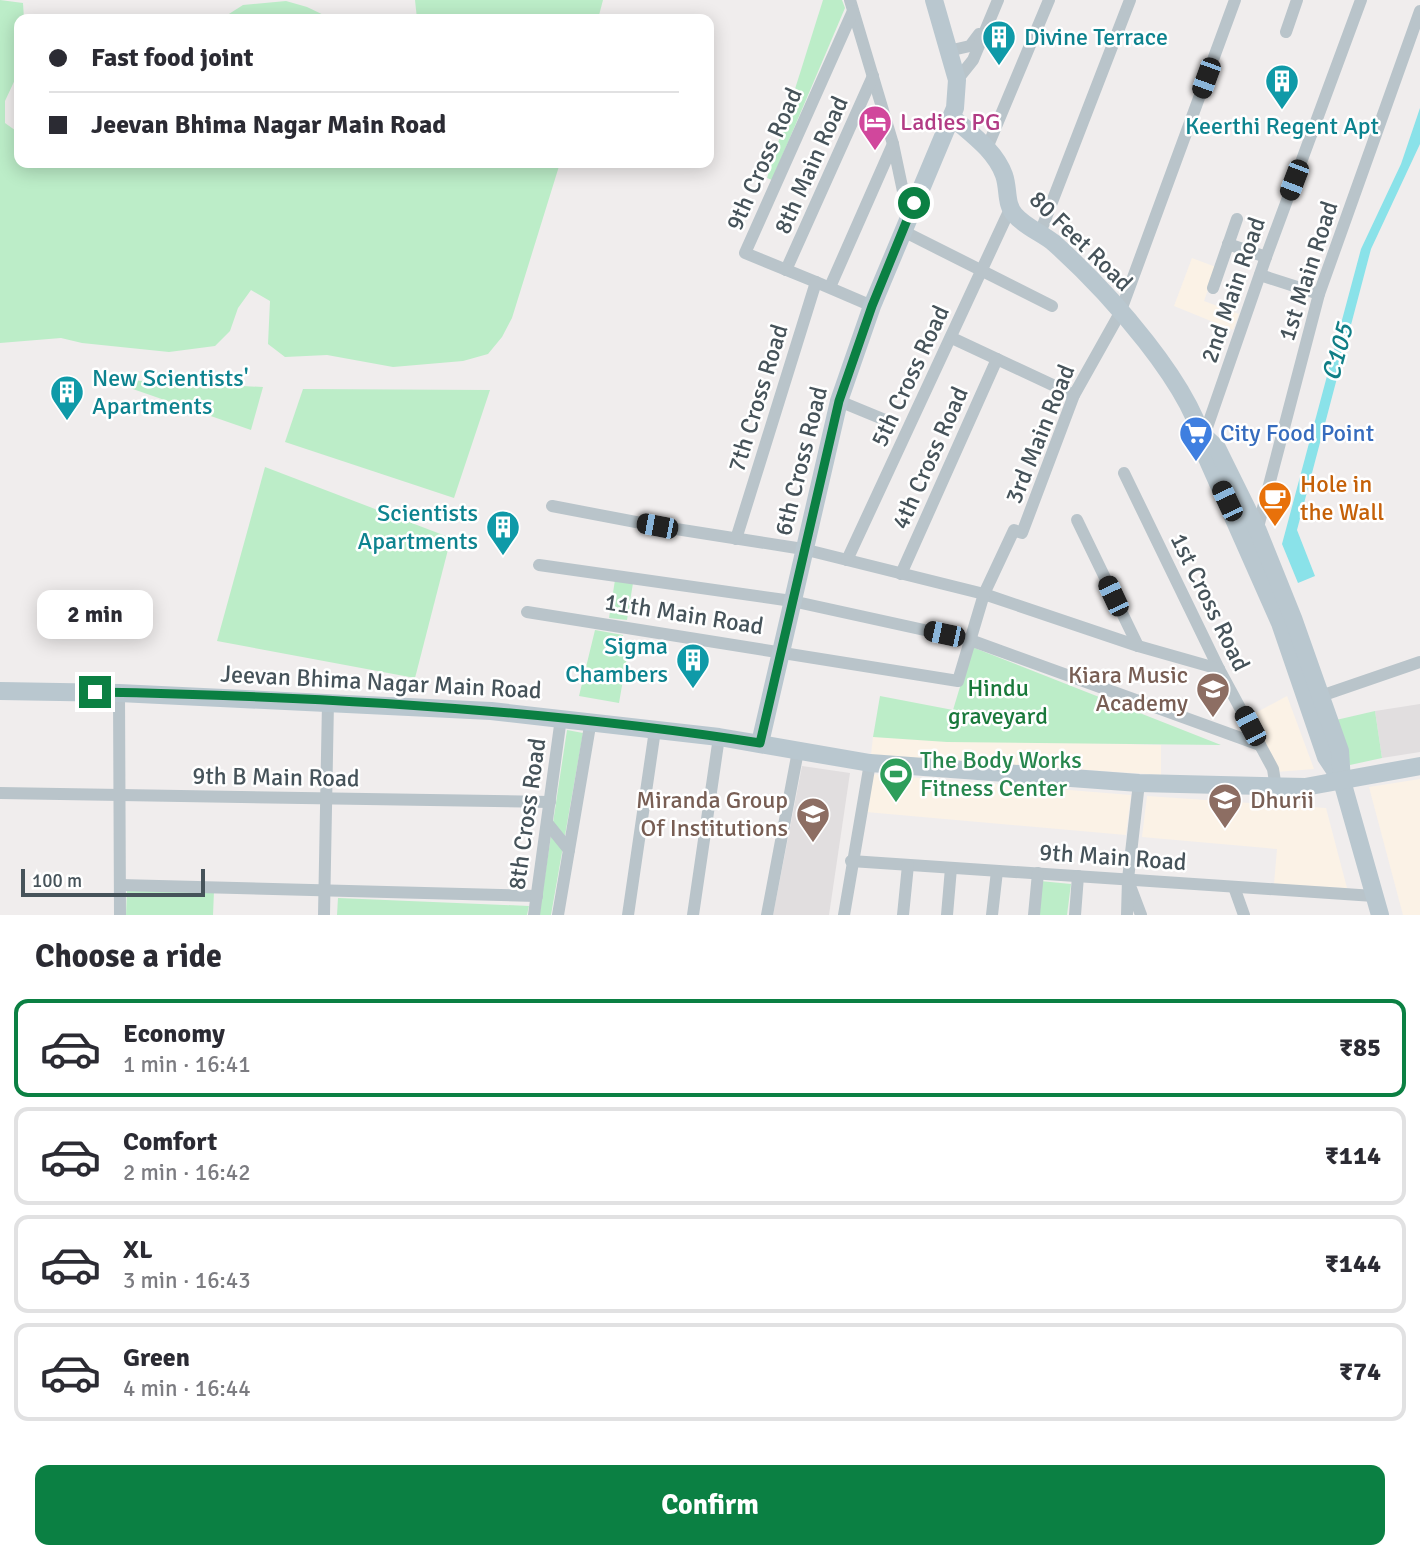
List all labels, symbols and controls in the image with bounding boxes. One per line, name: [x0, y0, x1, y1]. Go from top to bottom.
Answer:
building icon: Divine Terrace: [980, 18, 1018, 67]
place label: Divine Terrace: [1024, 22, 1168, 52]
text: Fast food joint: [91, 42, 254, 74]
car: [1189, 55, 1224, 101]
building icon: Keerthi Regent Apt: [1263, 62, 1301, 111]
street label: 9th Cross Road: [719, 83, 809, 235]
street label: 8th Main Road: [767, 92, 855, 238]
hotel icon: Ladies PG: [856, 103, 894, 152]
place label: Ladies PG: [900, 107, 1000, 137]
text: Jeevan Bhima Nagar Main Road: [91, 109, 446, 141]
place label: Keerthi Regent Apt: [1185, 111, 1379, 141]
car: [1277, 157, 1312, 203]
street label: 80 Feet Road: [1023, 184, 1139, 298]
route start: [898, 187, 930, 219]
street label: 1st Main Road: [1271, 197, 1345, 345]
street label: 2nd Main Road: [1194, 213, 1272, 367]
street label: 5th Cross Road: [864, 300, 956, 452]
water label: C105: [1315, 318, 1361, 384]
street label: 7th Cross Road: [721, 321, 795, 475]
street label: 3rd Main Road: [998, 360, 1082, 508]
place label: New Scientists' Apartments: [92, 363, 249, 421]
building icon: New Scientists' Apartments: [48, 373, 86, 422]
street label: 4th Cross Road: [885, 382, 975, 534]
street label: 6th Cross Road: [768, 383, 834, 539]
supermarket icon: City Food Point: [1177, 414, 1215, 463]
place label: City Food Point: [1220, 418, 1374, 448]
place label: Hole in the Wall: [1300, 469, 1384, 527]
car: [1209, 478, 1246, 524]
cafe icon: Hole in the Wall: [1256, 479, 1294, 528]
place label: Scientists Apartments: [358, 498, 478, 556]
building icon: Scientists Apartments: [484, 508, 522, 557]
car: [635, 512, 680, 540]
street label: 1st Cross Road: [1164, 528, 1256, 676]
car: [1095, 573, 1132, 619]
street label: 11th Main Road: [602, 587, 766, 641]
callout: 2 min: [37, 590, 153, 640]
text: 2 min: [67, 600, 123, 629]
car: [922, 619, 967, 649]
place label: Sigma Chambers: [565, 631, 668, 689]
building icon: Sigma Chambers: [674, 641, 712, 690]
street label: Jeevan Bhima Nagar Main Road: [220, 659, 542, 705]
place label: Kiara Music Academy: [1068, 660, 1188, 718]
school or university icon: Kiara Music Academy: [1194, 670, 1232, 719]
park label: Hindu graveyard: [948, 673, 1048, 731]
route end: [79, 676, 111, 708]
car: [1231, 703, 1270, 749]
street label: 8th Cross Road: [502, 736, 552, 892]
place label: The Body Works Fitness Center: [920, 745, 1082, 803]
sports icon: The Body Works Fitness Center: [877, 755, 915, 804]
street label: 9th B Main Road: [192, 761, 360, 793]
school or university icon: Dhurii: [1206, 781, 1244, 830]
place label: Miranda Group Of Institutions: [636, 785, 788, 843]
place label: Dhurii: [1250, 785, 1314, 815]
school or university icon: Miranda Group Of Institutions: [794, 795, 832, 844]
street label: 9th Main Road: [1038, 837, 1188, 877]
scale bar: [21, 866, 205, 898]
text: 100 m: [32, 869, 82, 893]
text: Choose a ride: [35, 937, 222, 976]
icon: car: [39, 1017, 102, 1080]
text: Economy: [123, 1018, 225, 1050]
text: ₹85: [1339, 1032, 1381, 1064]
text: 1 min · 16:41: [123, 1050, 251, 1079]
icon: car: [39, 1125, 102, 1188]
text: Comfort: [123, 1126, 217, 1158]
text: ₹114: [1325, 1140, 1381, 1172]
text: 2 min · 16:42: [123, 1158, 251, 1187]
icon: car: [39, 1233, 102, 1296]
text: XL: [123, 1234, 153, 1266]
text: ₹144: [1325, 1248, 1381, 1280]
text: 3 min · 16:43: [123, 1266, 251, 1295]
icon: car: [39, 1341, 102, 1404]
text: Green: [123, 1342, 190, 1374]
text: ₹74: [1339, 1356, 1381, 1388]
text: 4 min · 16:44: [123, 1374, 251, 1403]
button: Confirm: [35, 1465, 1385, 1545]

